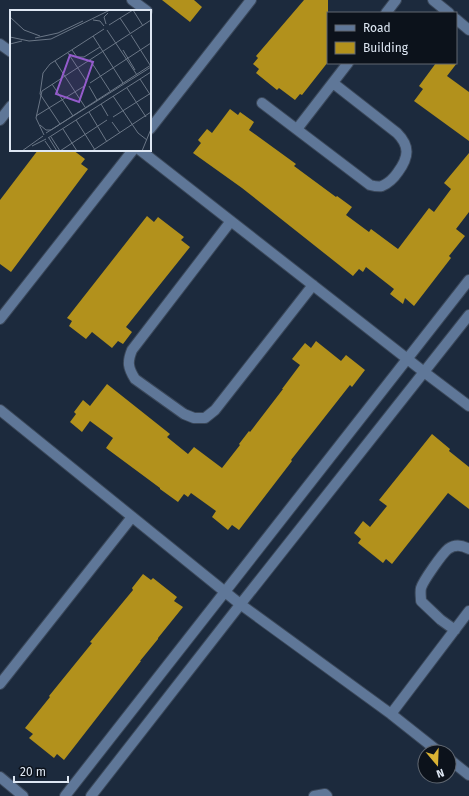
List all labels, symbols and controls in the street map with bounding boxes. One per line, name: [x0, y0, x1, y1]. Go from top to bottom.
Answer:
inset map: [10, 10, 151, 151]
legend: [327, 12, 457, 64]
text: Road: [363, 21, 391, 35]
text: Building: [363, 41, 409, 55]
north arrow: [417, 744, 457, 784]
scale bar: [14, 758, 68, 784]
text: 20 m: [20, 765, 46, 779]
text: N: [435, 766, 446, 780]

